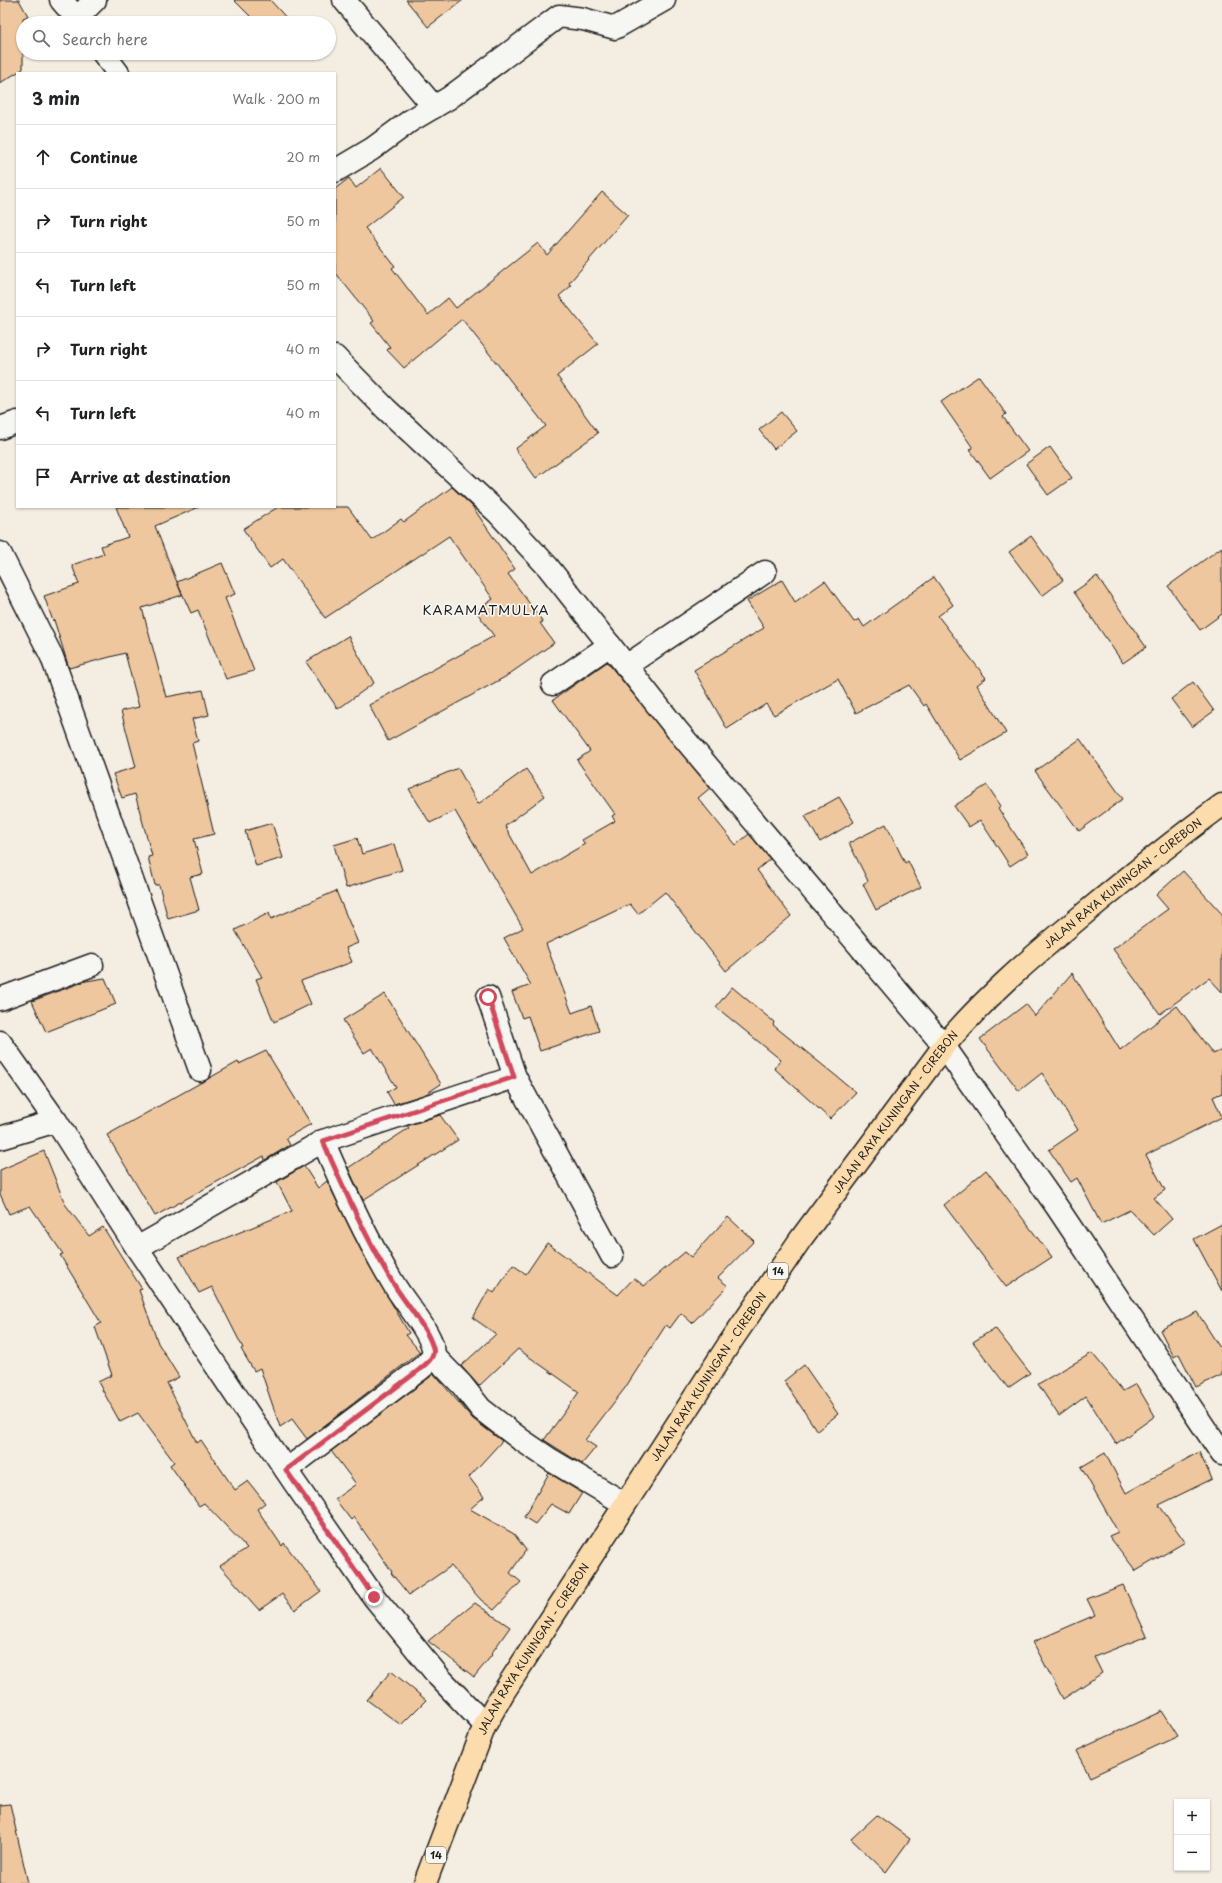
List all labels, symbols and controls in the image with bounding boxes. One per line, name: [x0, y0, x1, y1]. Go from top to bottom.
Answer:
search box: [16, 16, 336, 60]
icon: search: [30, 27, 52, 49]
text: Search here: [62, 27, 148, 50]
text: 3 min: [32, 85, 80, 111]
text: Walk · 200 m: [232, 89, 320, 108]
text: Continue: [70, 145, 138, 168]
icon: ahead: [32, 146, 54, 168]
text: 20 m: [286, 147, 320, 166]
text: Turn right: [70, 209, 147, 232]
icon: right: [32, 210, 54, 232]
text: 50 m: [286, 211, 320, 230]
text: Turn left: [70, 273, 136, 296]
icon: left: [32, 274, 54, 296]
text: 50 m: [286, 275, 320, 294]
text: Turn right: [70, 337, 147, 360]
icon: right: [32, 338, 54, 360]
text: 40 m: [286, 339, 320, 358]
text: Turn left: [70, 401, 136, 424]
icon: left: [32, 402, 54, 424]
text: 40 m: [286, 403, 320, 422]
text: Arrive at destination: [70, 465, 231, 488]
icon: arrive: [32, 466, 54, 488]
district label: KARAMATMULYA: [423, 600, 549, 619]
street label: JALAN RAYA KUNINGAN - CIREBON: [1039, 814, 1205, 953]
route start: [479, 988, 497, 1006]
street label: JALAN RAYA KUNINGAN - CIREBON: [828, 1026, 962, 1197]
road number: 14: [768, 1263, 788, 1279]
street label: JALAN RAYA KUNINGAN - CIREBON: [646, 1288, 770, 1465]
street label: JALAN RAYA KUNINGAN - CIREBON: [473, 1560, 593, 1737]
route end: [365, 1588, 383, 1606]
map controls: [1174, 1799, 1210, 1871]
button: +: [1174, 1799, 1210, 1835]
button: −: [1174, 1835, 1210, 1871]
road number: 14: [426, 1847, 446, 1863]

